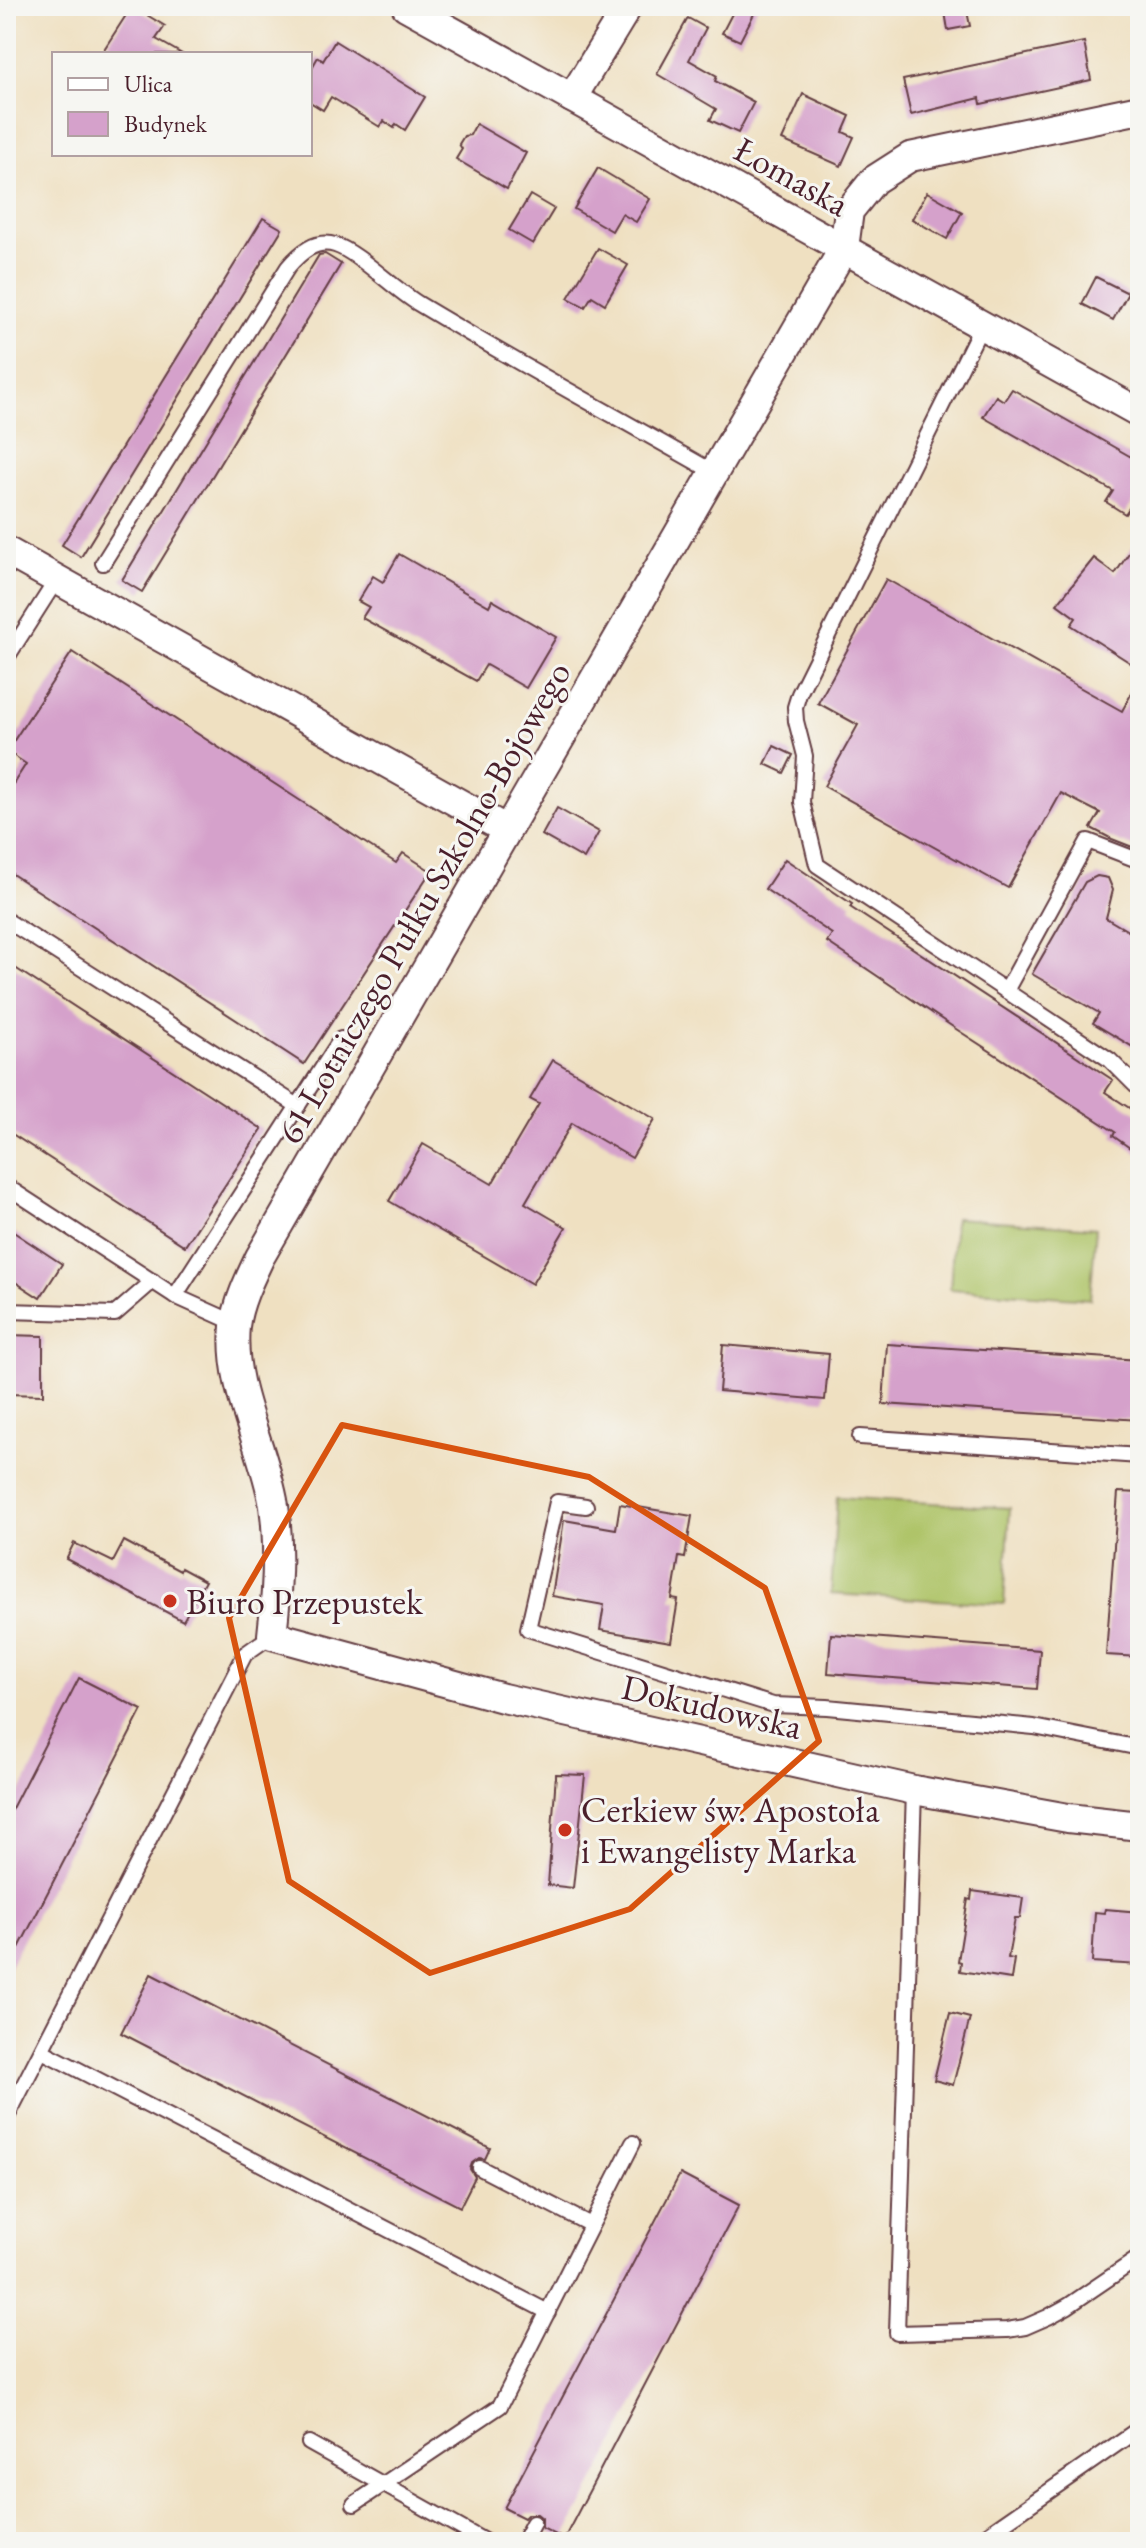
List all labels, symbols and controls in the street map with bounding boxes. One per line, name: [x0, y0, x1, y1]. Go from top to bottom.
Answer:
legend: [52, 52, 312, 156]
text: Ulica: [124, 68, 173, 99]
text: Budynek: [124, 108, 207, 139]
street label: Łomaska: [726, 126, 858, 227]
street label: 61 Lotniczego Pułku Szkolno-Bojowego: [266, 653, 581, 1152]
place label: Biuro Przepustek: [186, 1578, 424, 1625]
marker: Biuro Przepustek: [161, 1592, 179, 1610]
street label: Dokudowska: [617, 1663, 807, 1750]
place label: Cerkiew św. Apostoła i Ewangelisty Marka: [581, 1786, 880, 1874]
marker: Cerkiew św. Apostoła i Ewangelisty Marka: [556, 1821, 574, 1839]

